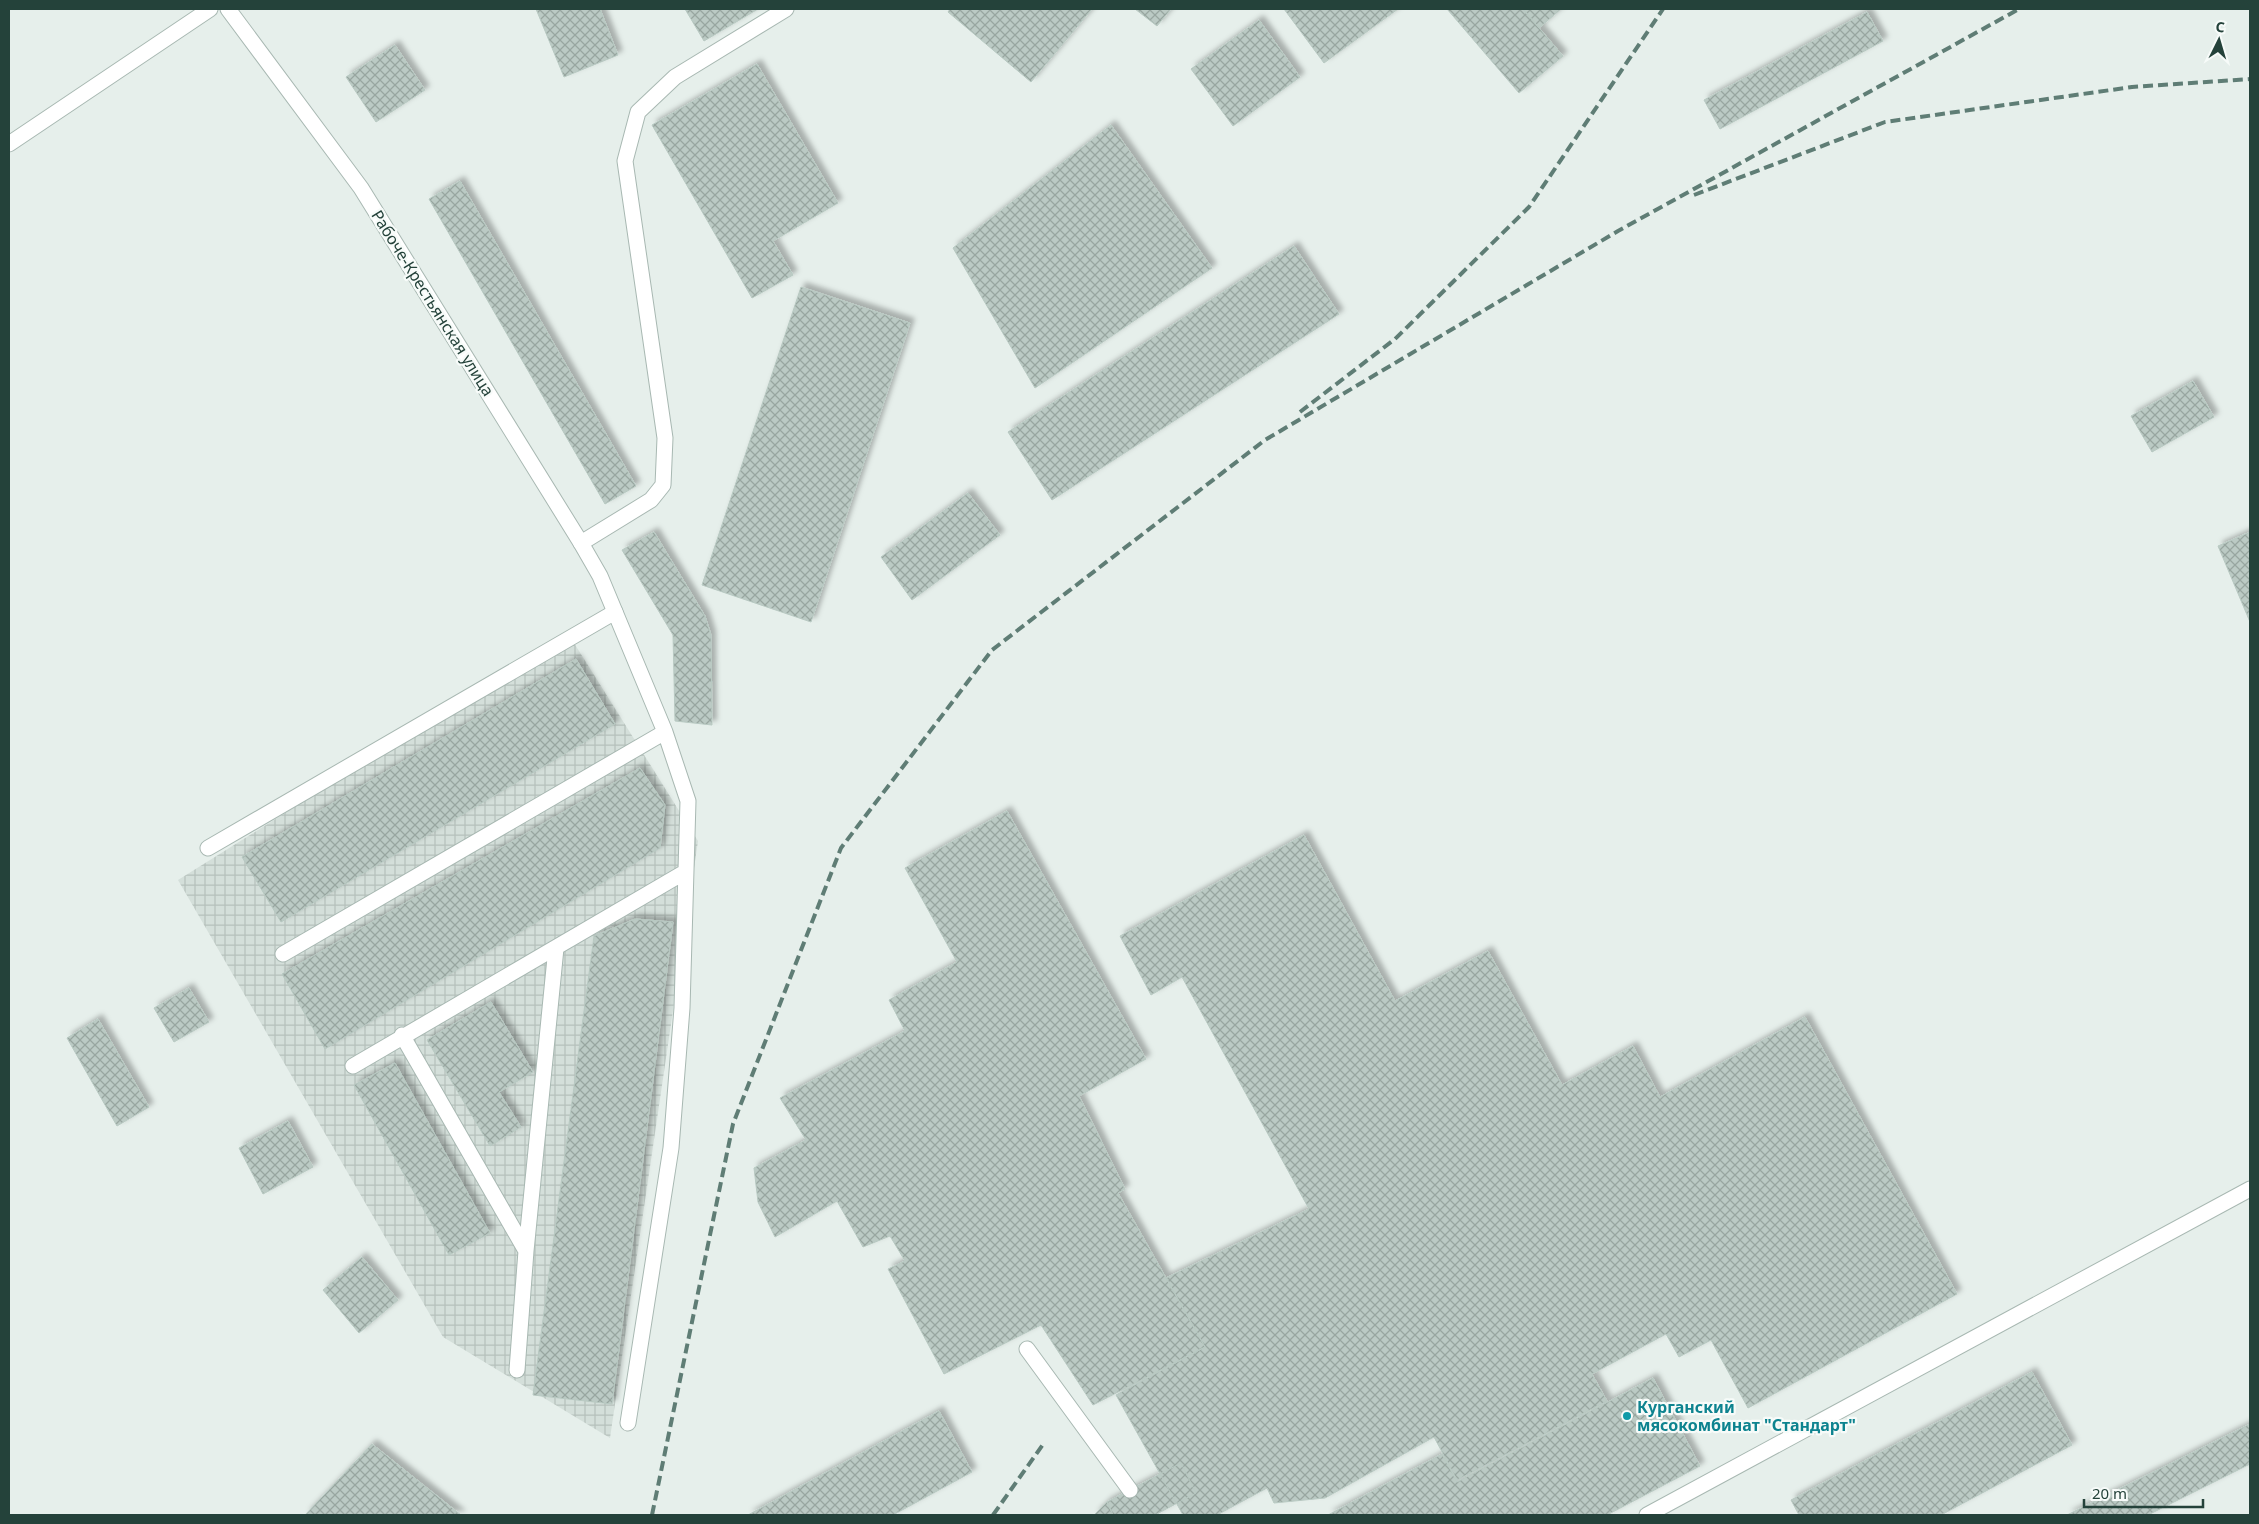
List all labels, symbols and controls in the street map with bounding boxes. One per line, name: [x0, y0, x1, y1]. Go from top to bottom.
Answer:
north arrow: [2194, 15, 2244, 65]
text: С: [2215, 17, 2226, 36]
street label: Рабоче-Крестьянская улица: [367, 206, 499, 400]
place label: Курганский мясокомбинат "Стандарт": [1637, 1396, 1856, 1436]
marker: Курганский мясокомбинат "Стандарт": [1621, 1410, 1633, 1422]
scale bar: [2084, 1476, 2203, 1508]
text: 20 m: [2092, 1483, 2127, 1503]

